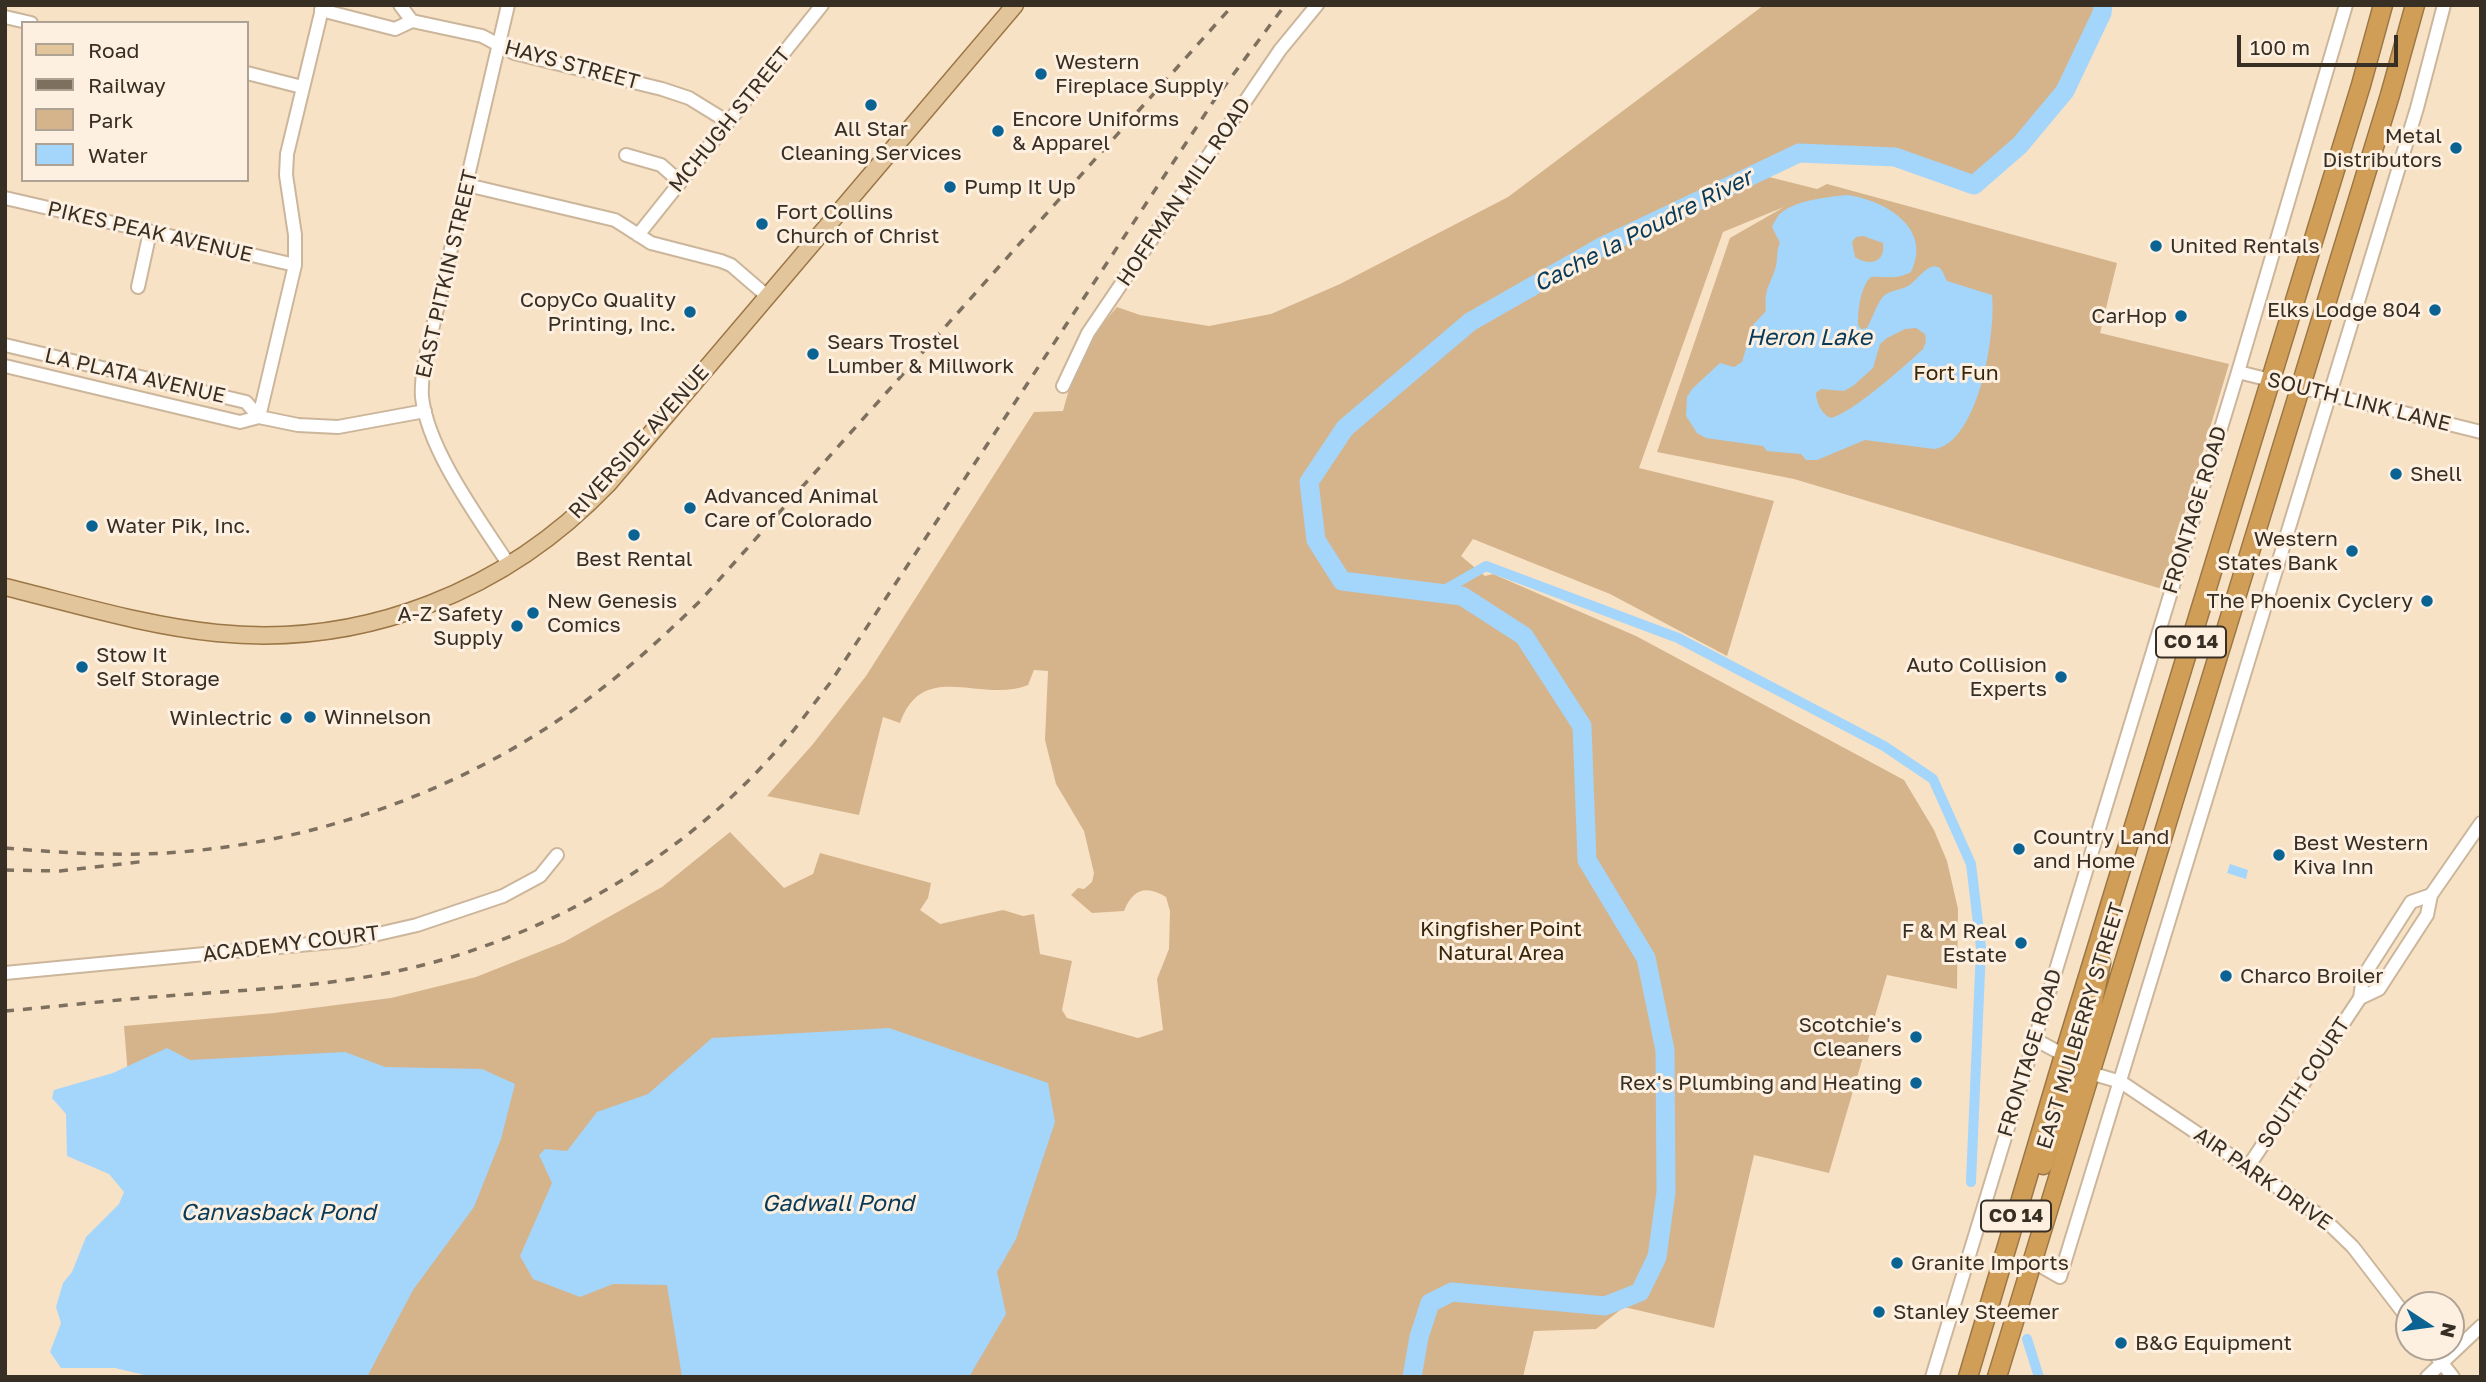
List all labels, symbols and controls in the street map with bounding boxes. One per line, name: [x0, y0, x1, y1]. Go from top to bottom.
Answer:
legend: [21, 21, 248, 182]
scale bar: [2241, 21, 2402, 65]
text: 100 m: [2250, 34, 2310, 60]
street label: HAYS STREET: [502, 35, 642, 95]
text: Road: [88, 37, 139, 63]
street label: MCHUGH STREET: [664, 43, 796, 197]
place label: Western Fireplace Supply: [1055, 49, 1224, 99]
marker: Western Fireplace Supply: [1033, 66, 1049, 82]
text: Railway: [88, 72, 166, 98]
street label: HOFFMAN MILL ROAD: [1112, 93, 1256, 291]
marker: All Star Cleaning Services: [863, 97, 879, 113]
place label: Encore Uniforms & Apparel: [1012, 106, 1179, 156]
text: Park: [88, 107, 133, 133]
place label: All Star Cleaning Services: [780, 116, 962, 166]
marker: Encore Uniforms & Apparel: [990, 123, 1006, 139]
place label: Metal Distributors: [2322, 123, 2442, 173]
marker: Metal Distributors: [2448, 140, 2464, 156]
text: Water: [88, 142, 148, 168]
water label: Cache la Poudre River: [1529, 164, 1757, 298]
street label: EAST PITKIN STREET: [411, 167, 483, 381]
place label: Pump It Up: [964, 174, 1076, 200]
marker: Pump It Up: [942, 179, 958, 195]
street label: PIKES PEAK AVENUE: [45, 196, 255, 268]
place label: Fort Collins Church of Christ: [776, 199, 939, 249]
marker: Fort Collins Church of Christ: [754, 216, 770, 232]
place label: United Rentals: [2170, 233, 2320, 259]
marker: United Rentals: [2148, 238, 2164, 254]
place label: CopyCo Quality Printing, Inc.: [520, 287, 676, 337]
place label: Elks Lodge 804: [2267, 297, 2421, 323]
marker: Elks Lodge 804: [2427, 302, 2443, 318]
place label: CarHop: [2091, 303, 2167, 329]
marker: CopyCo Quality Printing, Inc.: [682, 304, 698, 320]
marker: CarHop: [2173, 308, 2189, 324]
water label: Heron Lake: [1746, 324, 1872, 352]
place label: Sears Trostel Lumber & Millwork: [827, 329, 1014, 379]
street label: LA PLATA AVENUE: [42, 343, 228, 409]
marker: Sears Trostel Lumber & Millwork: [805, 346, 821, 362]
street label: RIVERSIDE AVENUE: [563, 360, 715, 524]
park label: Fort Fun: [1913, 360, 1999, 386]
street label: SOUTH LINK LANE: [2265, 367, 2453, 437]
street label: FRONTAGE ROAD: [2157, 423, 2233, 597]
place label: Shell: [2410, 461, 2462, 487]
marker: Shell: [2388, 466, 2404, 482]
place label: Advanced Animal Care of Colorado: [704, 483, 878, 533]
marker: Advanced Animal Care of Colorado: [682, 500, 698, 516]
place label: Water Pik, Inc.: [106, 513, 251, 539]
marker: Water Pik, Inc.: [84, 518, 100, 534]
place label: Western States Bank: [2217, 526, 2338, 576]
marker: Best Rental: [626, 527, 642, 543]
marker: Western States Bank: [2344, 543, 2360, 559]
place label: Best Rental: [576, 546, 692, 572]
place label: New Genesis Comics: [547, 588, 677, 638]
place label: The Phoenix Cyclery: [2207, 588, 2413, 614]
marker: The Phoenix Cyclery: [2419, 593, 2435, 609]
place label: A-Z Safety Supply: [398, 601, 503, 651]
marker: New Genesis Comics: [525, 605, 541, 621]
marker: A-Z Safety Supply: [509, 618, 525, 634]
road number: CO 14: [2156, 626, 2226, 657]
place label: Stow It Self Storage: [96, 642, 220, 692]
place label: Auto Collision Experts: [1906, 652, 2047, 702]
marker: Stow It Self Storage: [74, 659, 90, 675]
marker: Auto Collision Experts: [2053, 669, 2069, 685]
place label: Winnelson: [324, 704, 431, 730]
place label: Winlectric: [169, 705, 272, 731]
marker: Winnelson: [302, 709, 318, 725]
marker: Winlectric: [278, 710, 294, 726]
place label: Country Land and Home: [2033, 824, 2169, 874]
place label: Best Western Kiva Inn: [2293, 830, 2428, 880]
marker: Country Land and Home: [2011, 841, 2027, 857]
marker: Best Western Kiva Inn: [2271, 847, 2287, 863]
street label: EAST MULBERRY STREET: [2031, 900, 2131, 1152]
park label: Kingfisher Point Natural Area: [1420, 916, 1582, 966]
place label: F & M Real Estate: [1902, 918, 2007, 968]
street label: ACADEMY COURT: [201, 921, 381, 967]
marker: F & M Real Estate: [2013, 935, 2029, 951]
place label: Charco Broiler: [2240, 963, 2383, 989]
street label: FRONTAGE ROAD: [1992, 966, 2068, 1140]
marker: Charco Broiler: [2218, 968, 2234, 984]
place label: Scotchie's Cleaners: [1798, 1012, 1902, 1062]
street label: SOUTH COURT: [2252, 1013, 2356, 1153]
marker: Scotchie's Cleaners: [1908, 1029, 1924, 1045]
place label: Rex's Plumbing and Heating: [1619, 1070, 1902, 1096]
marker: Rex's Plumbing and Heating: [1908, 1075, 1924, 1091]
street label: AIR PARK DRIVE: [2189, 1122, 2337, 1236]
water label: Gadwall Pond: [762, 1190, 914, 1218]
water label: Canvasback Pond: [180, 1199, 376, 1227]
road number: CO 14: [1981, 1200, 2051, 1232]
place label: Granite Imports: [1911, 1250, 2069, 1276]
marker: Granite Imports: [1889, 1255, 1905, 1271]
north arrow: [2395, 1291, 2465, 1361]
place label: Stanley Steemer: [1893, 1299, 2059, 1325]
marker: Stanley Steemer: [1871, 1304, 1887, 1320]
text: N: [2436, 1321, 2462, 1340]
place label: B&G Equipment: [2135, 1330, 2292, 1356]
marker: B&G Equipment: [2113, 1335, 2129, 1351]

